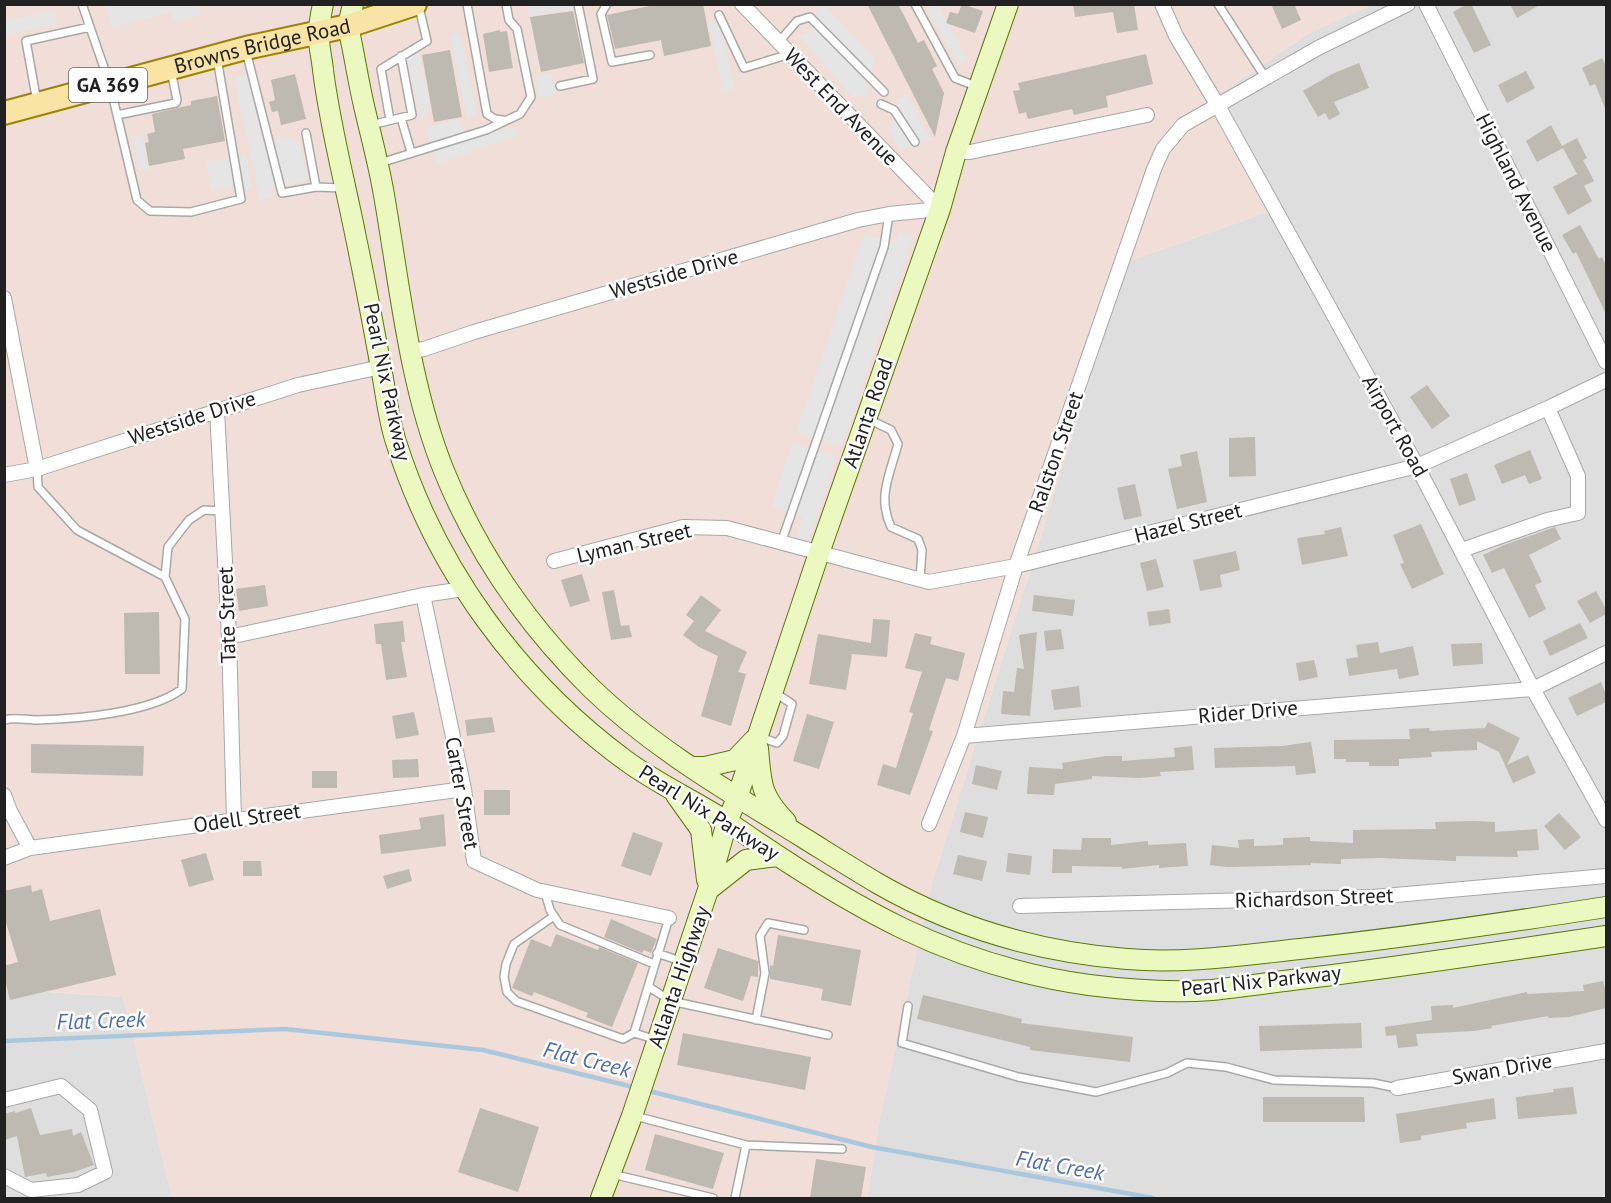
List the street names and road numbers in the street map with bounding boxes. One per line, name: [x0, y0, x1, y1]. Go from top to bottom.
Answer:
street label: Browns Bridge Road: [171, 12, 353, 80]
street label: West End Avenue: [778, 42, 904, 171]
road number: GA 369: [69, 68, 147, 102]
street label: Highland Avenue: [1470, 109, 1563, 257]
street label: Westside Drive: [607, 242, 741, 305]
street label: Pearl Nix Parkway: [358, 300, 417, 464]
street label: Atlanta Road: [836, 354, 899, 471]
street label: Airport Road: [1356, 370, 1435, 482]
street label: Westside Drive: [125, 384, 259, 451]
street label: Ralston Street: [1022, 388, 1089, 516]
street label: Hazel Street: [1131, 496, 1244, 549]
street label: Lyman Street: [574, 516, 694, 569]
street label: Tate Street: [211, 566, 242, 664]
street label: Rider Drive: [1197, 694, 1299, 729]
street label: Carter Street: [439, 735, 486, 851]
street label: Pearl Nix Parkway: [634, 759, 785, 867]
street label: Odell Street: [192, 797, 302, 838]
street label: Richardson Street: [1234, 881, 1394, 914]
street label: Atlanta Highway: [642, 902, 716, 1051]
street label: Pearl Nix Parkway: [1180, 959, 1343, 1002]
street label: Swan Drive: [1450, 1046, 1554, 1091]

